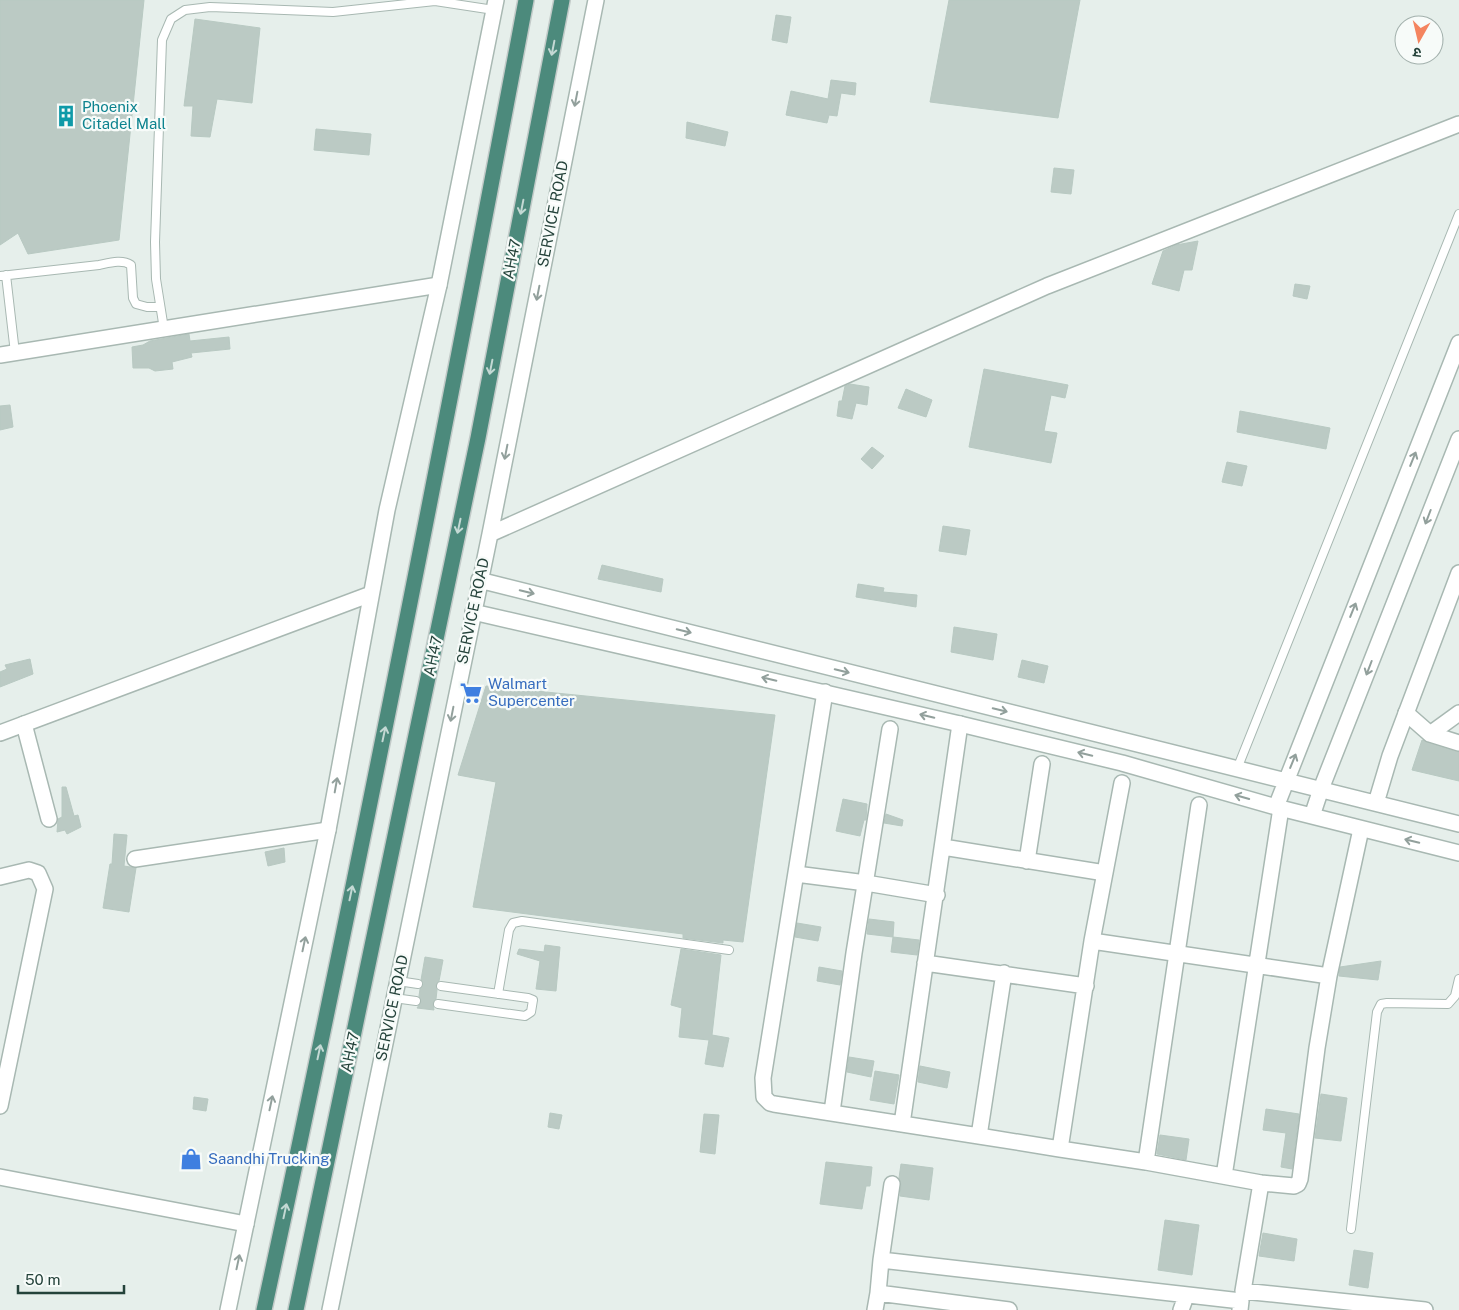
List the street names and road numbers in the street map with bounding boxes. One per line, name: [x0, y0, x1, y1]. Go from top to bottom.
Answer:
street label: SERVICE ROAD: [534, 159, 571, 269]
street label: AH47: [499, 237, 524, 280]
street label: SERVICE ROAD: [453, 556, 492, 666]
street label: AH47: [420, 634, 445, 678]
street label: SERVICE ROAD: [372, 953, 411, 1063]
street label: AH47: [337, 1030, 362, 1074]

